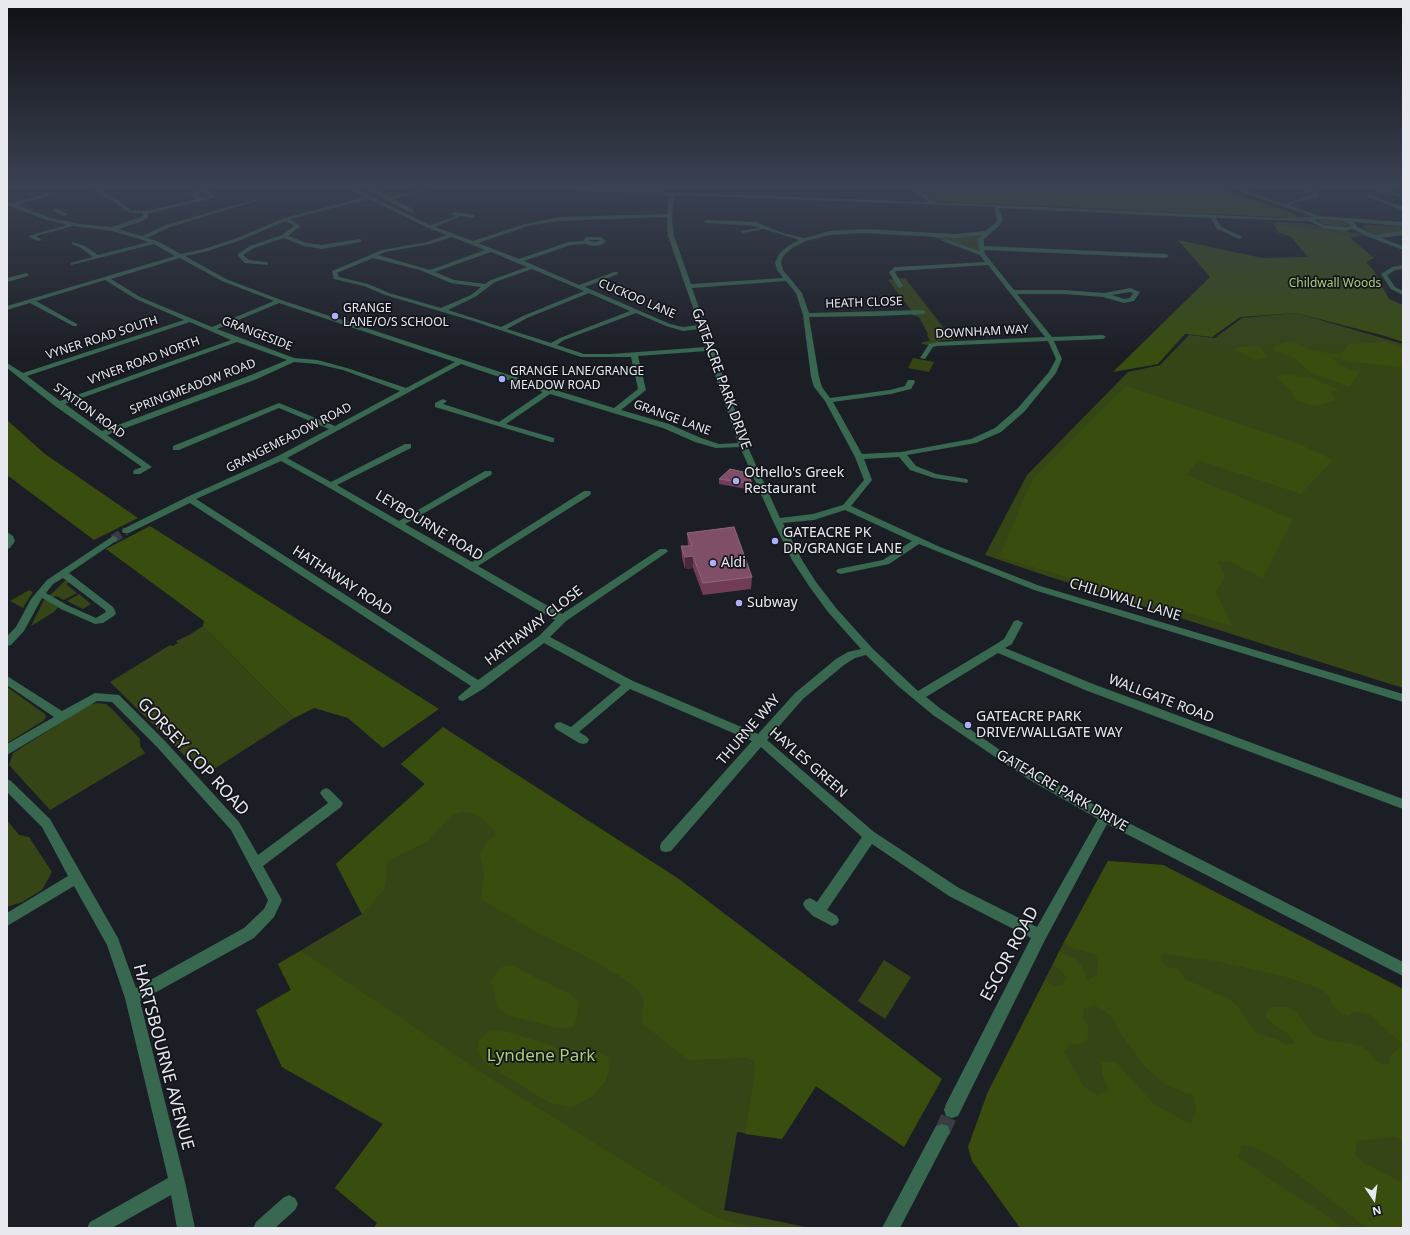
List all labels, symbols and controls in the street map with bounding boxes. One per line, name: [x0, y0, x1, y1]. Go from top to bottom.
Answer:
street label: CUCKOO LANE: [596, 276, 678, 322]
park label: Childwall Woods: [1289, 277, 1381, 291]
street label: HEATH CLOSE: [825, 294, 903, 312]
place label: GRANGE LANE/O/S SCHOOL: [343, 302, 449, 330]
street label: GATEACRE PARK DRIVE: [688, 306, 754, 452]
marker: GRANGE LANE/O/S SCHOOL: [330, 311, 340, 321]
street label: VYNER ROAD SOUTH: [44, 313, 160, 363]
street label: GRANGESIDE: [220, 314, 294, 354]
street label: DOWNHAM WAY: [935, 322, 1029, 342]
street label: VYNER ROAD NORTH: [86, 334, 202, 388]
street label: SPRINGMEADOW ROAD: [128, 356, 258, 418]
place label: GRANGE LANE/GRANGE MEADOW ROAD: [510, 365, 644, 393]
marker: GRANGE LANE/GRANGE MEADOW ROAD: [497, 374, 507, 384]
street label: STATION ROAD: [51, 380, 127, 442]
street label: GRANGE LANE: [631, 397, 713, 439]
street label: GRANGEMEADOW ROAD: [224, 400, 354, 476]
place label: Othello's Greek Restaurant: [744, 465, 844, 498]
marker: Othello's Greek Restaurant: [731, 476, 741, 486]
street label: LEYBOURNE ROAD: [372, 487, 486, 565]
place label: GATEACRE PK DR/GRANGE LANE: [783, 525, 902, 558]
marker: GATEACRE PK DR/GRANGE LANE: [770, 536, 780, 546]
street label: HATHAWAY ROAD: [289, 542, 395, 620]
place label: Aldi: [721, 555, 746, 571]
marker: Aldi: [708, 558, 718, 568]
street label: CHILDWALL LANE: [1067, 575, 1183, 625]
street label: HATHAWAY CLOSE: [482, 583, 586, 669]
place label: Subway: [747, 595, 798, 611]
marker: Subway: [734, 598, 744, 608]
street label: WALLGATE ROAD: [1106, 671, 1216, 727]
street label: THURNE WAY: [714, 691, 784, 769]
street label: GORSEY COP ROAD: [133, 694, 253, 820]
place label: GATEACRE PARK DRIVE/WALLGATE WAY: [976, 709, 1123, 742]
marker: GATEACRE PARK DRIVE/WALLGATE WAY: [963, 720, 973, 730]
street label: HAYLES GREEN: [766, 725, 850, 801]
street label: GATEACRE PARK DRIVE: [993, 746, 1131, 836]
street label: ESCOR ROAD: [977, 903, 1043, 1005]
street label: HARTSBOURNE AVENUE: [128, 962, 198, 1152]
park label: Lyndene Park: [487, 1046, 595, 1066]
north arrow: [1354, 1179, 1394, 1219]
text: N: [1371, 1203, 1383, 1219]

